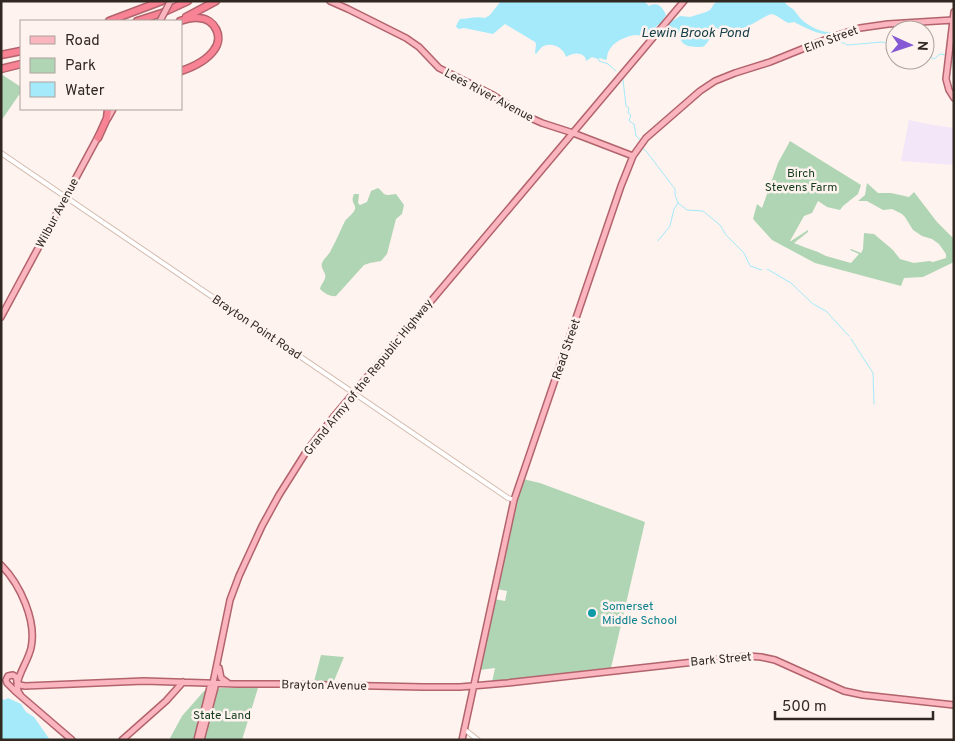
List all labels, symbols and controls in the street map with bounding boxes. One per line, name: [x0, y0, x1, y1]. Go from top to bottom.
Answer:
legend: [20, 20, 182, 110]
north arrow: [885, 20, 935, 70]
street label: Elm Street: [802, 23, 861, 57]
water label: Lewin Brook Pond: [641, 25, 750, 42]
text: Road: [65, 32, 100, 51]
text: N: [913, 40, 930, 51]
text: Park: [65, 57, 96, 76]
street label: Lees River Avenue: [441, 66, 536, 126]
text: Water: [65, 82, 105, 101]
park label: Birch Stevens Farm: [765, 166, 837, 196]
street label: Wilbur Avenue: [33, 176, 83, 251]
street label: Brayton Point Road: [209, 292, 304, 364]
street label: Grand Army of the Republic Highway: [301, 296, 437, 459]
street label: Read Street: [549, 317, 585, 382]
place label: Somerset Middle School: [602, 599, 677, 629]
marker: Somerset Middle School: [586, 607, 598, 619]
street label: Bark Street: [690, 649, 752, 671]
street label: Brayton Avenue: [281, 677, 367, 695]
scale bar: [775, 688, 932, 720]
text: 500 m: [782, 698, 827, 717]
park label: State Land: [193, 708, 251, 724]

